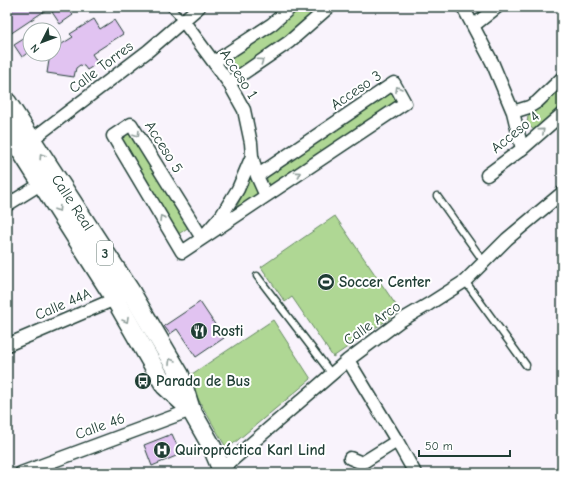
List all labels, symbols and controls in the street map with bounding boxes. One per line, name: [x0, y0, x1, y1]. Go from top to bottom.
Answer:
north arrow: [22, 22, 62, 62]
street label: Calle Torres: [65, 37, 137, 97]
text: N: [28, 41, 42, 55]
street label: Acceso 1: [216, 46, 262, 102]
one-way arrow: [257, 59, 264, 66]
street label: Acceso 3: [327, 66, 385, 114]
one-way arrow: [395, 86, 402, 93]
street label: Acceso 4: [487, 107, 543, 157]
street label: Acceso 5: [141, 118, 187, 176]
one-way arrow: [537, 129, 544, 136]
one-way arrow: [133, 130, 140, 137]
one-way arrow: [39, 153, 47, 160]
street label: Calle Real: [48, 171, 97, 234]
one-way arrow: [294, 172, 301, 179]
one-way arrow: [54, 205, 61, 212]
one-way arrow: [159, 215, 166, 222]
road number: 3: [97, 241, 113, 265]
sports icon: Soccer Center: [316, 272, 336, 292]
place label: Soccer Center: [339, 273, 430, 291]
street label: Calle 44A: [32, 284, 94, 324]
street label: Calle Arco: [340, 297, 404, 349]
one-way arrow: [122, 316, 129, 323]
restaurant icon: Rosti: [189, 321, 209, 341]
place label: Rosti: [212, 322, 243, 340]
one-way arrow: [169, 358, 176, 365]
bus stop icon: Parada de Bus: [133, 371, 153, 391]
place label: Parada de Bus: [156, 372, 250, 390]
street label: Calle 46: [73, 409, 127, 443]
scale bar: [419, 432, 510, 458]
text: 50 m: [425, 439, 453, 453]
hospital icon: Quiropráctica Karl Lind: [152, 440, 172, 460]
place label: Quiropráctica Karl Lind: [175, 441, 325, 459]

